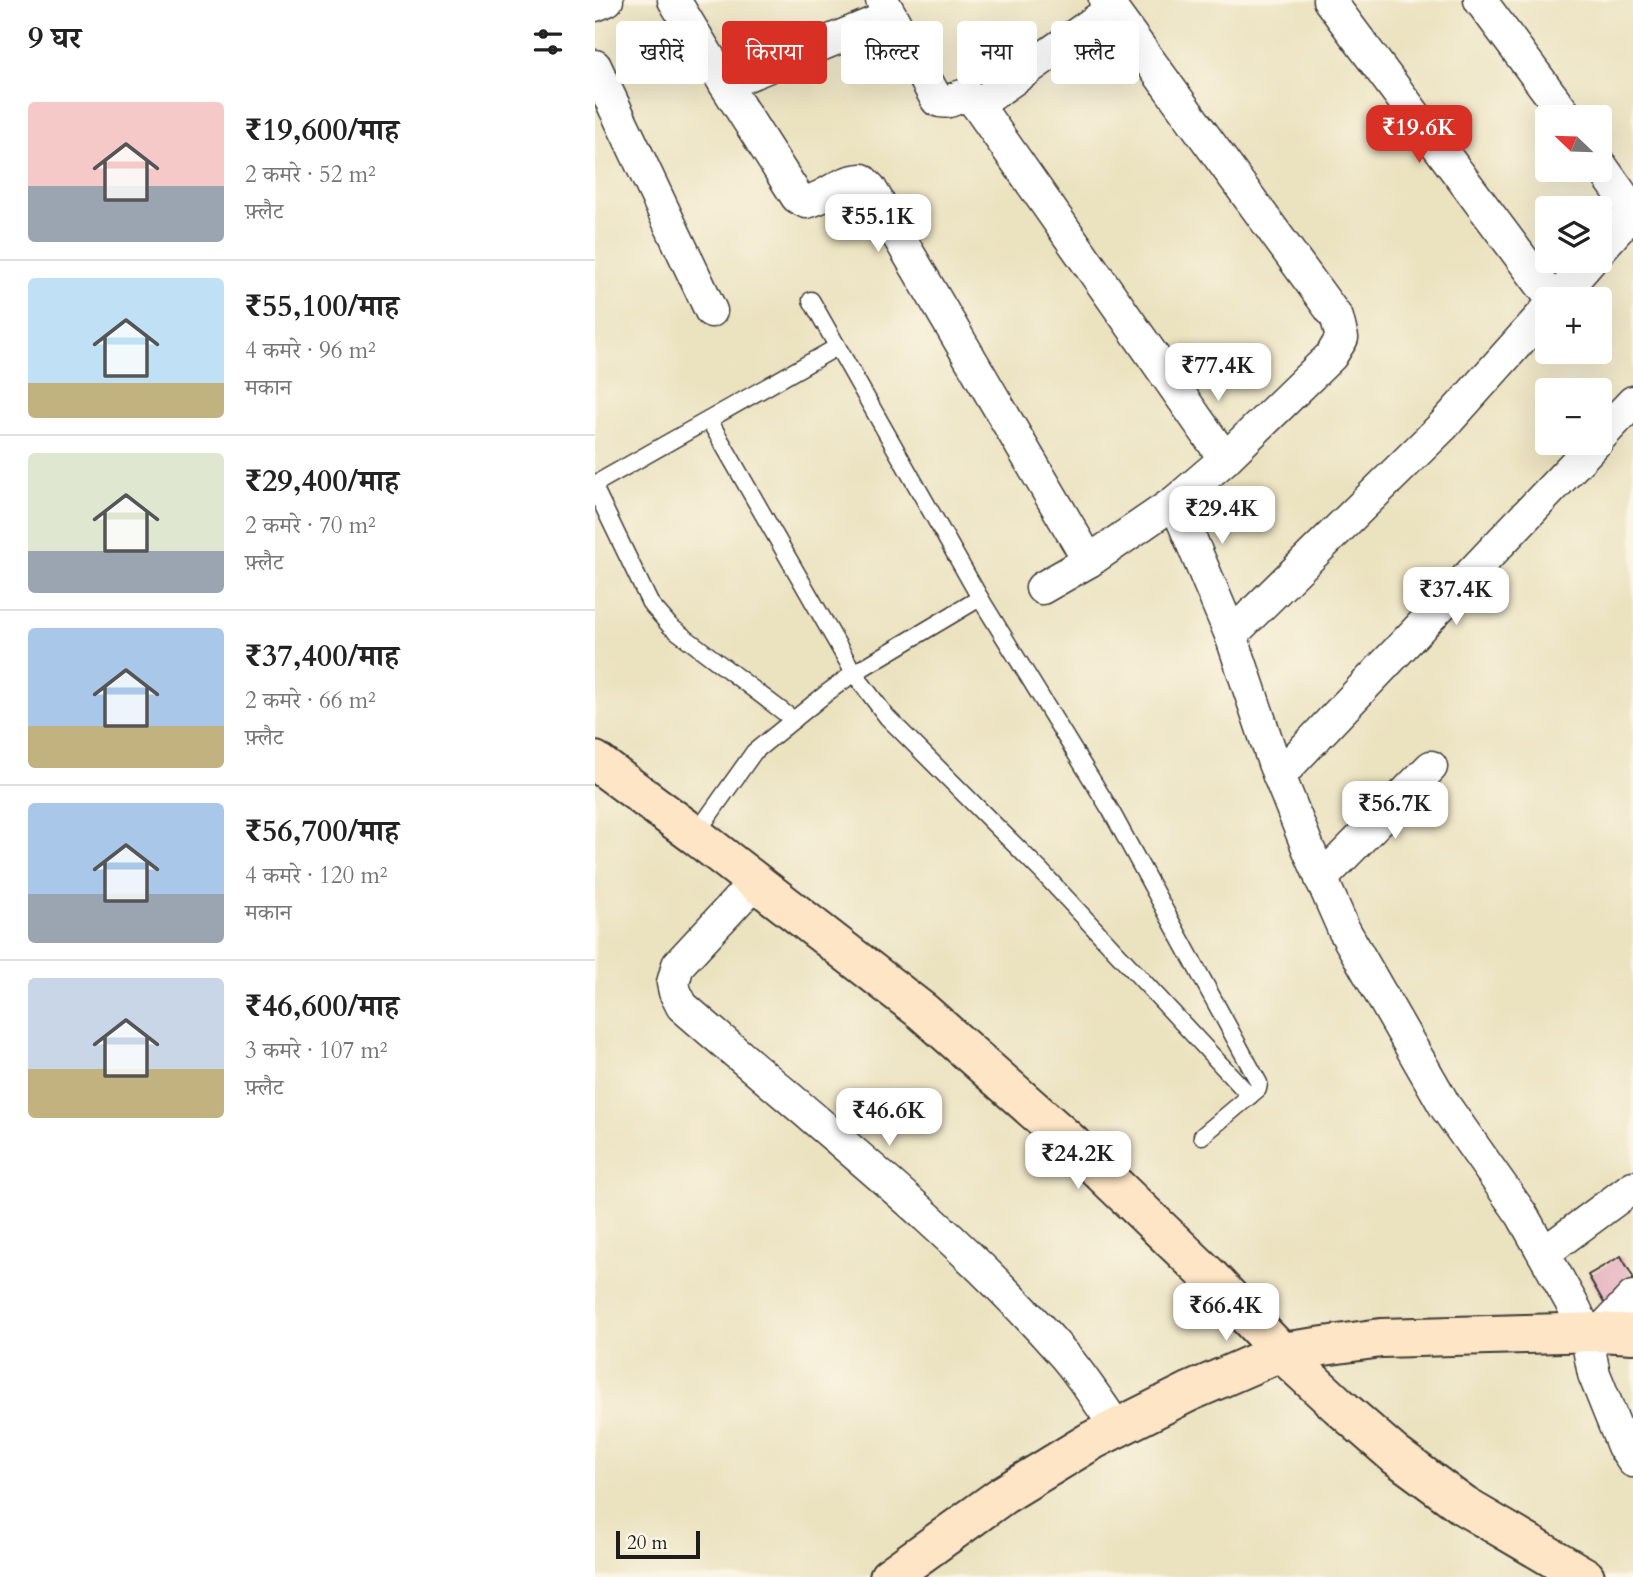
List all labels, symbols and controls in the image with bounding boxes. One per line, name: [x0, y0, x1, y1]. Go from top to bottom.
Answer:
text: 9 घर: [28, 18, 81, 59]
chip: खरीदें: [616, 21, 708, 84]
chip: किराया: [722, 21, 827, 84]
chip: फ़िल्टर: [841, 21, 943, 84]
chip: नया: [957, 21, 1037, 84]
chip: फ़्लैट: [1051, 21, 1139, 84]
icon: filters: [529, 23, 567, 61]
north arrow: [1535, 105, 1612, 182]
map controls: [1535, 105, 1612, 455]
pin: ₹19.6K: [1362, 106, 1476, 165]
text: ₹19,600/माह: [245, 110, 399, 151]
text: ₹19.6K: [1382, 112, 1456, 143]
icon: home: [84, 130, 168, 214]
text: 2 कमरे · 52 m²: [245, 159, 376, 190]
pin: ₹55.1K: [821, 194, 935, 254]
text: फ़्लैट: [245, 196, 283, 227]
button: layers: [1535, 196, 1612, 273]
text: ₹55.1K: [841, 201, 915, 232]
text: ₹55,100/माह: [245, 286, 399, 327]
button: +: [1535, 287, 1612, 364]
icon: home: [84, 306, 168, 390]
text: 4 कमरे · 96 m²: [245, 335, 376, 366]
pin: ₹77.4K: [1161, 344, 1275, 403]
text: ₹77.4K: [1181, 350, 1255, 381]
text: मकान: [245, 372, 292, 403]
button: −: [1535, 378, 1612, 455]
text: ₹29,400/माह: [245, 461, 399, 502]
icon: home: [84, 481, 168, 565]
pin: ₹29.4K: [1165, 486, 1279, 546]
text: ₹29.4K: [1185, 493, 1259, 524]
text: 2 कमरे · 70 m²: [245, 510, 376, 541]
text: फ़्लैट: [245, 547, 283, 578]
pin: ₹37.4K: [1399, 568, 1513, 627]
text: ₹37.4K: [1419, 574, 1493, 605]
text: ₹37,400/माह: [245, 636, 399, 677]
icon: home: [84, 656, 168, 740]
text: 2 कमरे · 66 m²: [245, 685, 376, 716]
text: फ़्लैट: [245, 722, 283, 753]
pin: ₹56.7K: [1338, 782, 1452, 841]
text: ₹56.7K: [1358, 788, 1432, 819]
text: ₹56,700/माह: [245, 811, 399, 852]
icon: home: [84, 831, 168, 915]
text: 4 कमरे · 120 m²: [245, 860, 388, 891]
text: मकान: [245, 897, 292, 928]
text: ₹46,600/माह: [245, 986, 399, 1027]
icon: home: [84, 1006, 168, 1090]
text: 3 कमरे · 107 m²: [245, 1035, 388, 1066]
text: फ़्लैट: [245, 1072, 283, 1103]
pin: ₹46.6K: [832, 1088, 946, 1148]
text: ₹46.6K: [852, 1095, 926, 1126]
pin: ₹24.2K: [1021, 1132, 1135, 1191]
text: ₹24.2K: [1041, 1138, 1115, 1169]
pin: ₹66.4K: [1169, 1284, 1283, 1343]
text: ₹66.4K: [1189, 1290, 1263, 1321]
scale bar: [616, 1528, 700, 1560]
text: 20 m: [627, 1530, 668, 1556]

